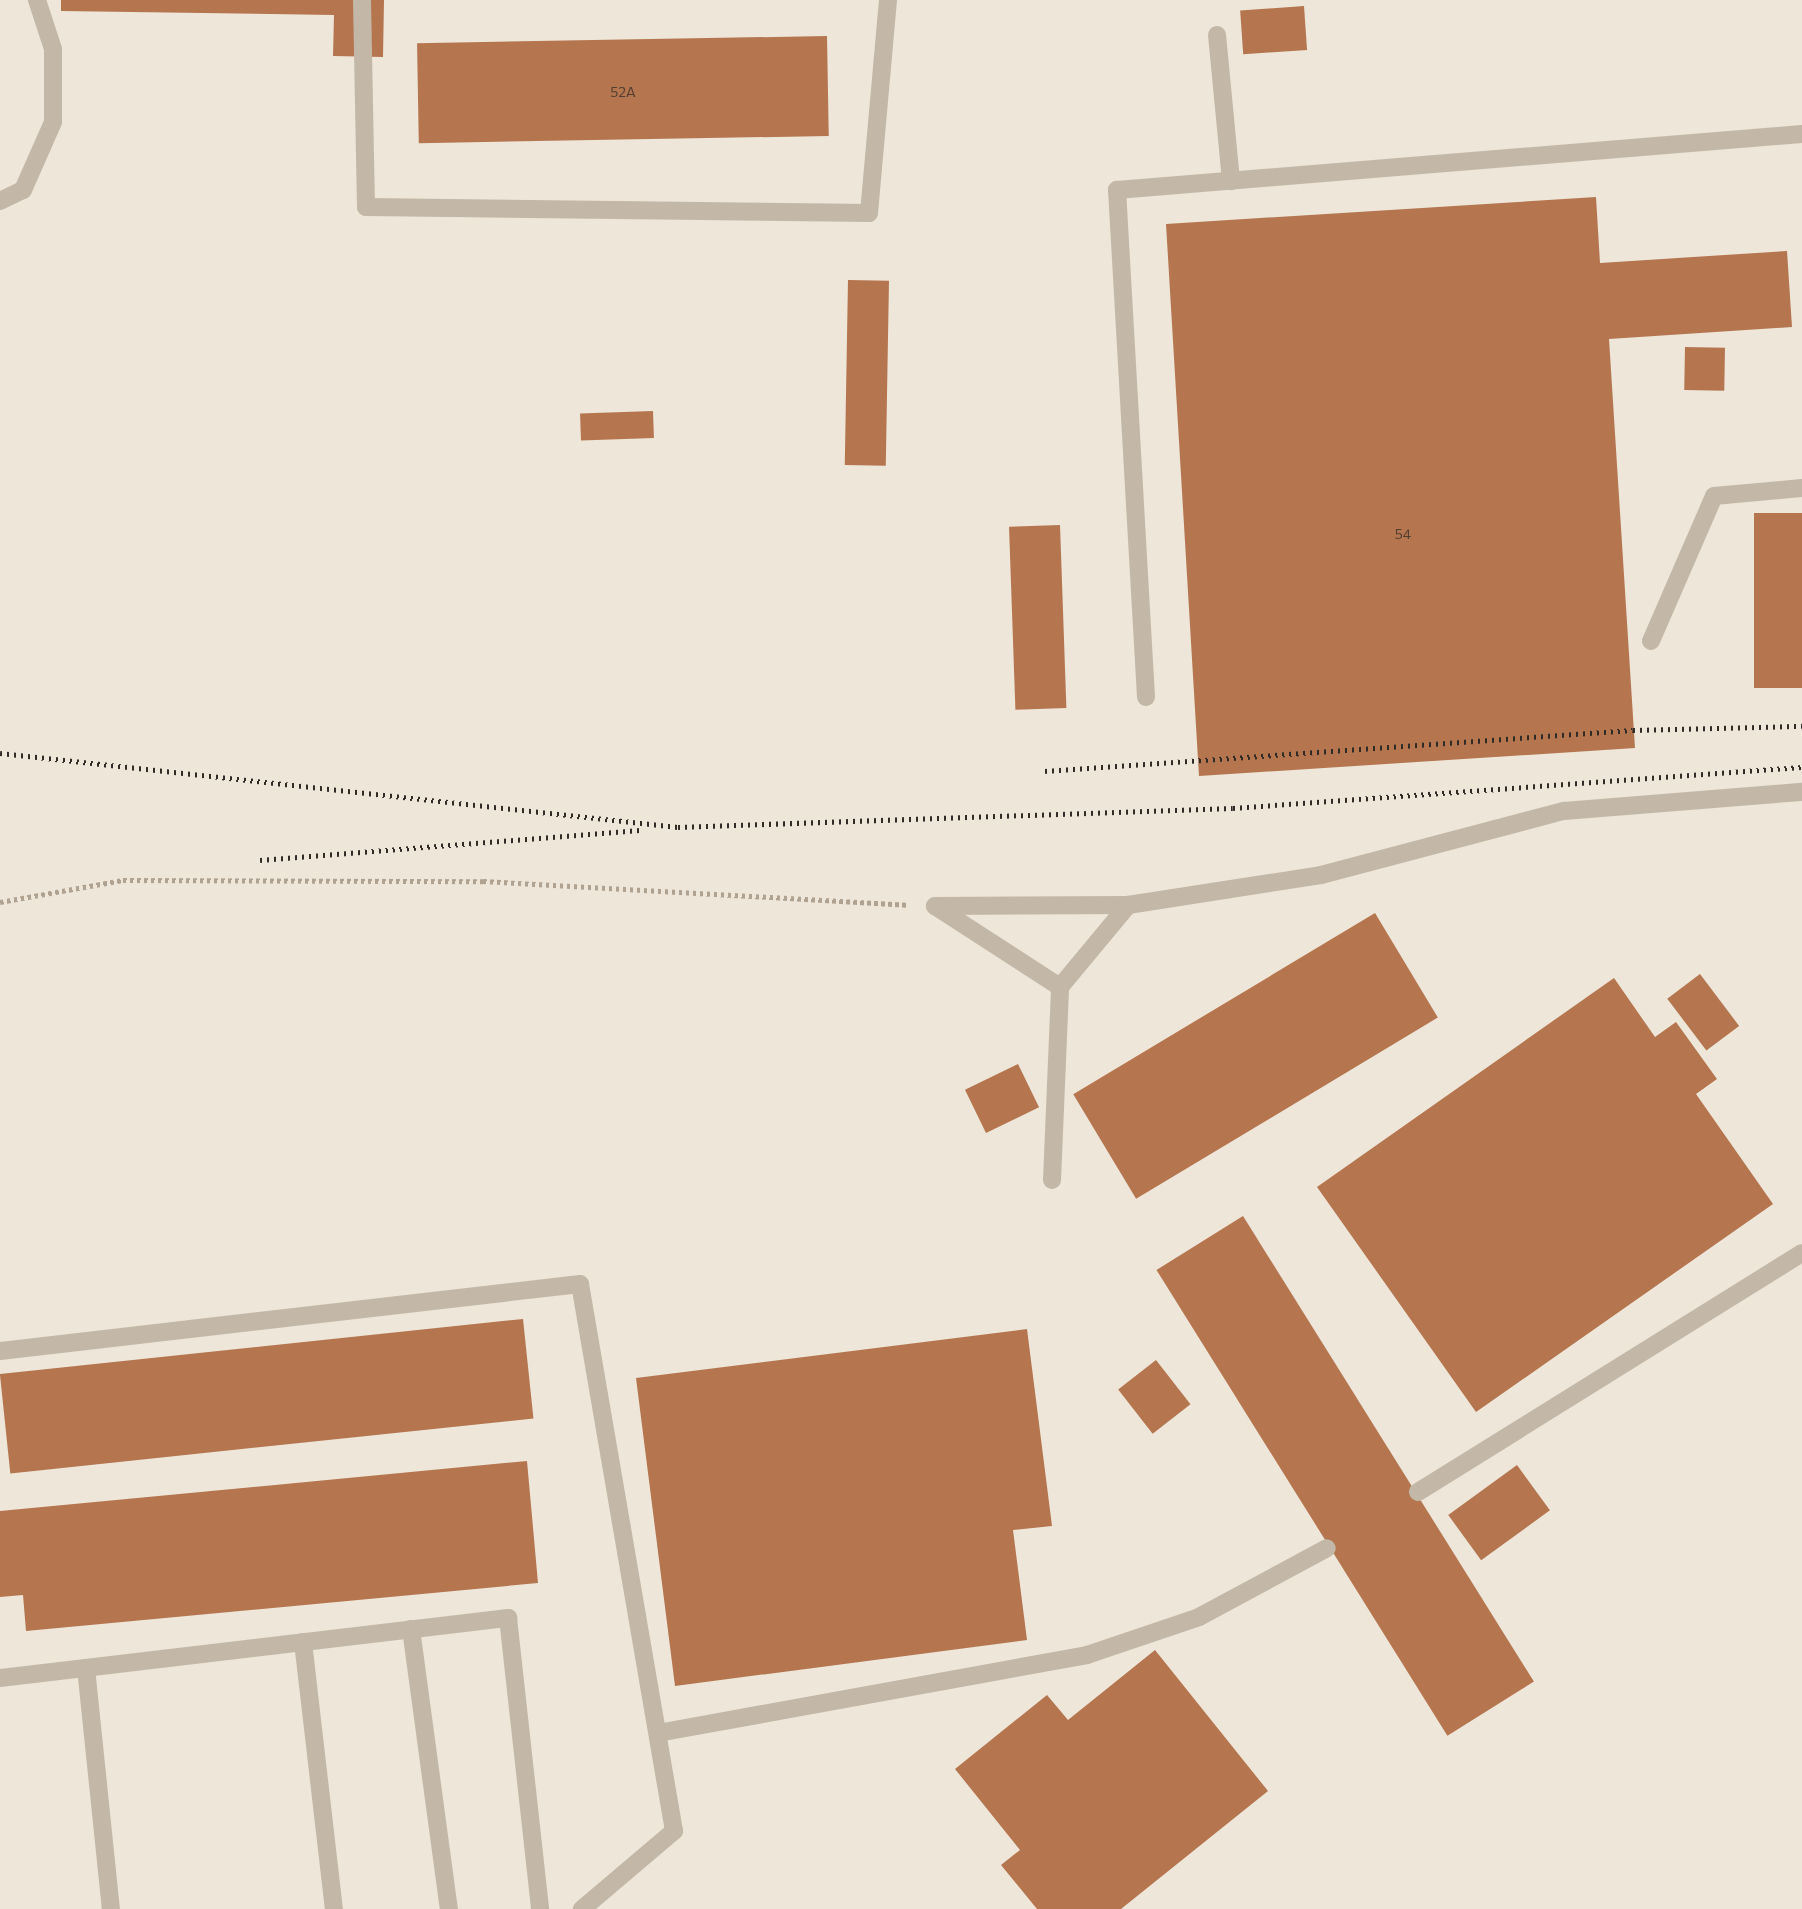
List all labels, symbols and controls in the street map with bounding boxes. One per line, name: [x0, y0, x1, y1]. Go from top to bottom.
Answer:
house number: 52А: [610, 84, 636, 100]
house number: 54: [1395, 526, 1411, 542]

